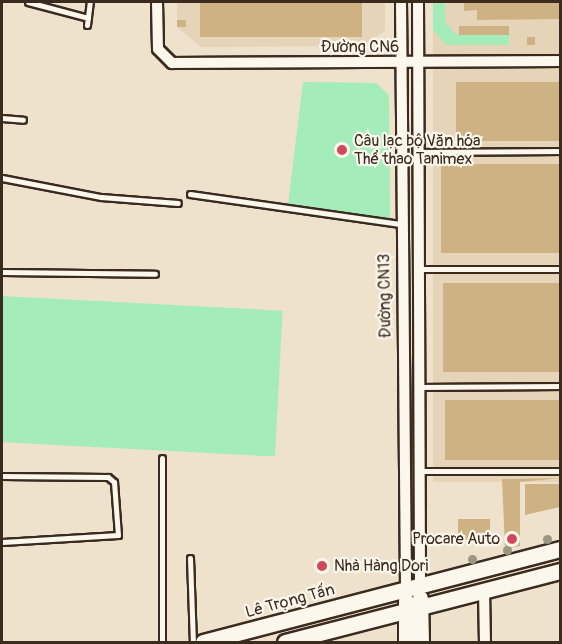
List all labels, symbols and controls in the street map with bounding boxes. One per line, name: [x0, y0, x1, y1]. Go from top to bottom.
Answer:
street label: Đường CN6: [321, 37, 399, 57]
place label: Câu lạc bộ Văn hóa Thể thao Tanimex: [354, 131, 480, 169]
marker: Câu lạc bộ Văn hóa Thể thao Tanimex: [335, 143, 349, 157]
street label: Đường CN13: [375, 254, 395, 338]
place label: Procare Auto: [412, 529, 500, 549]
marker: Procare Auto: [505, 532, 519, 546]
place label: Nhà Hàng Dori: [334, 556, 428, 576]
marker: Nhà Hàng Dori: [315, 559, 329, 573]
street label: Lê Trọng Tấn: [243, 580, 337, 622]

